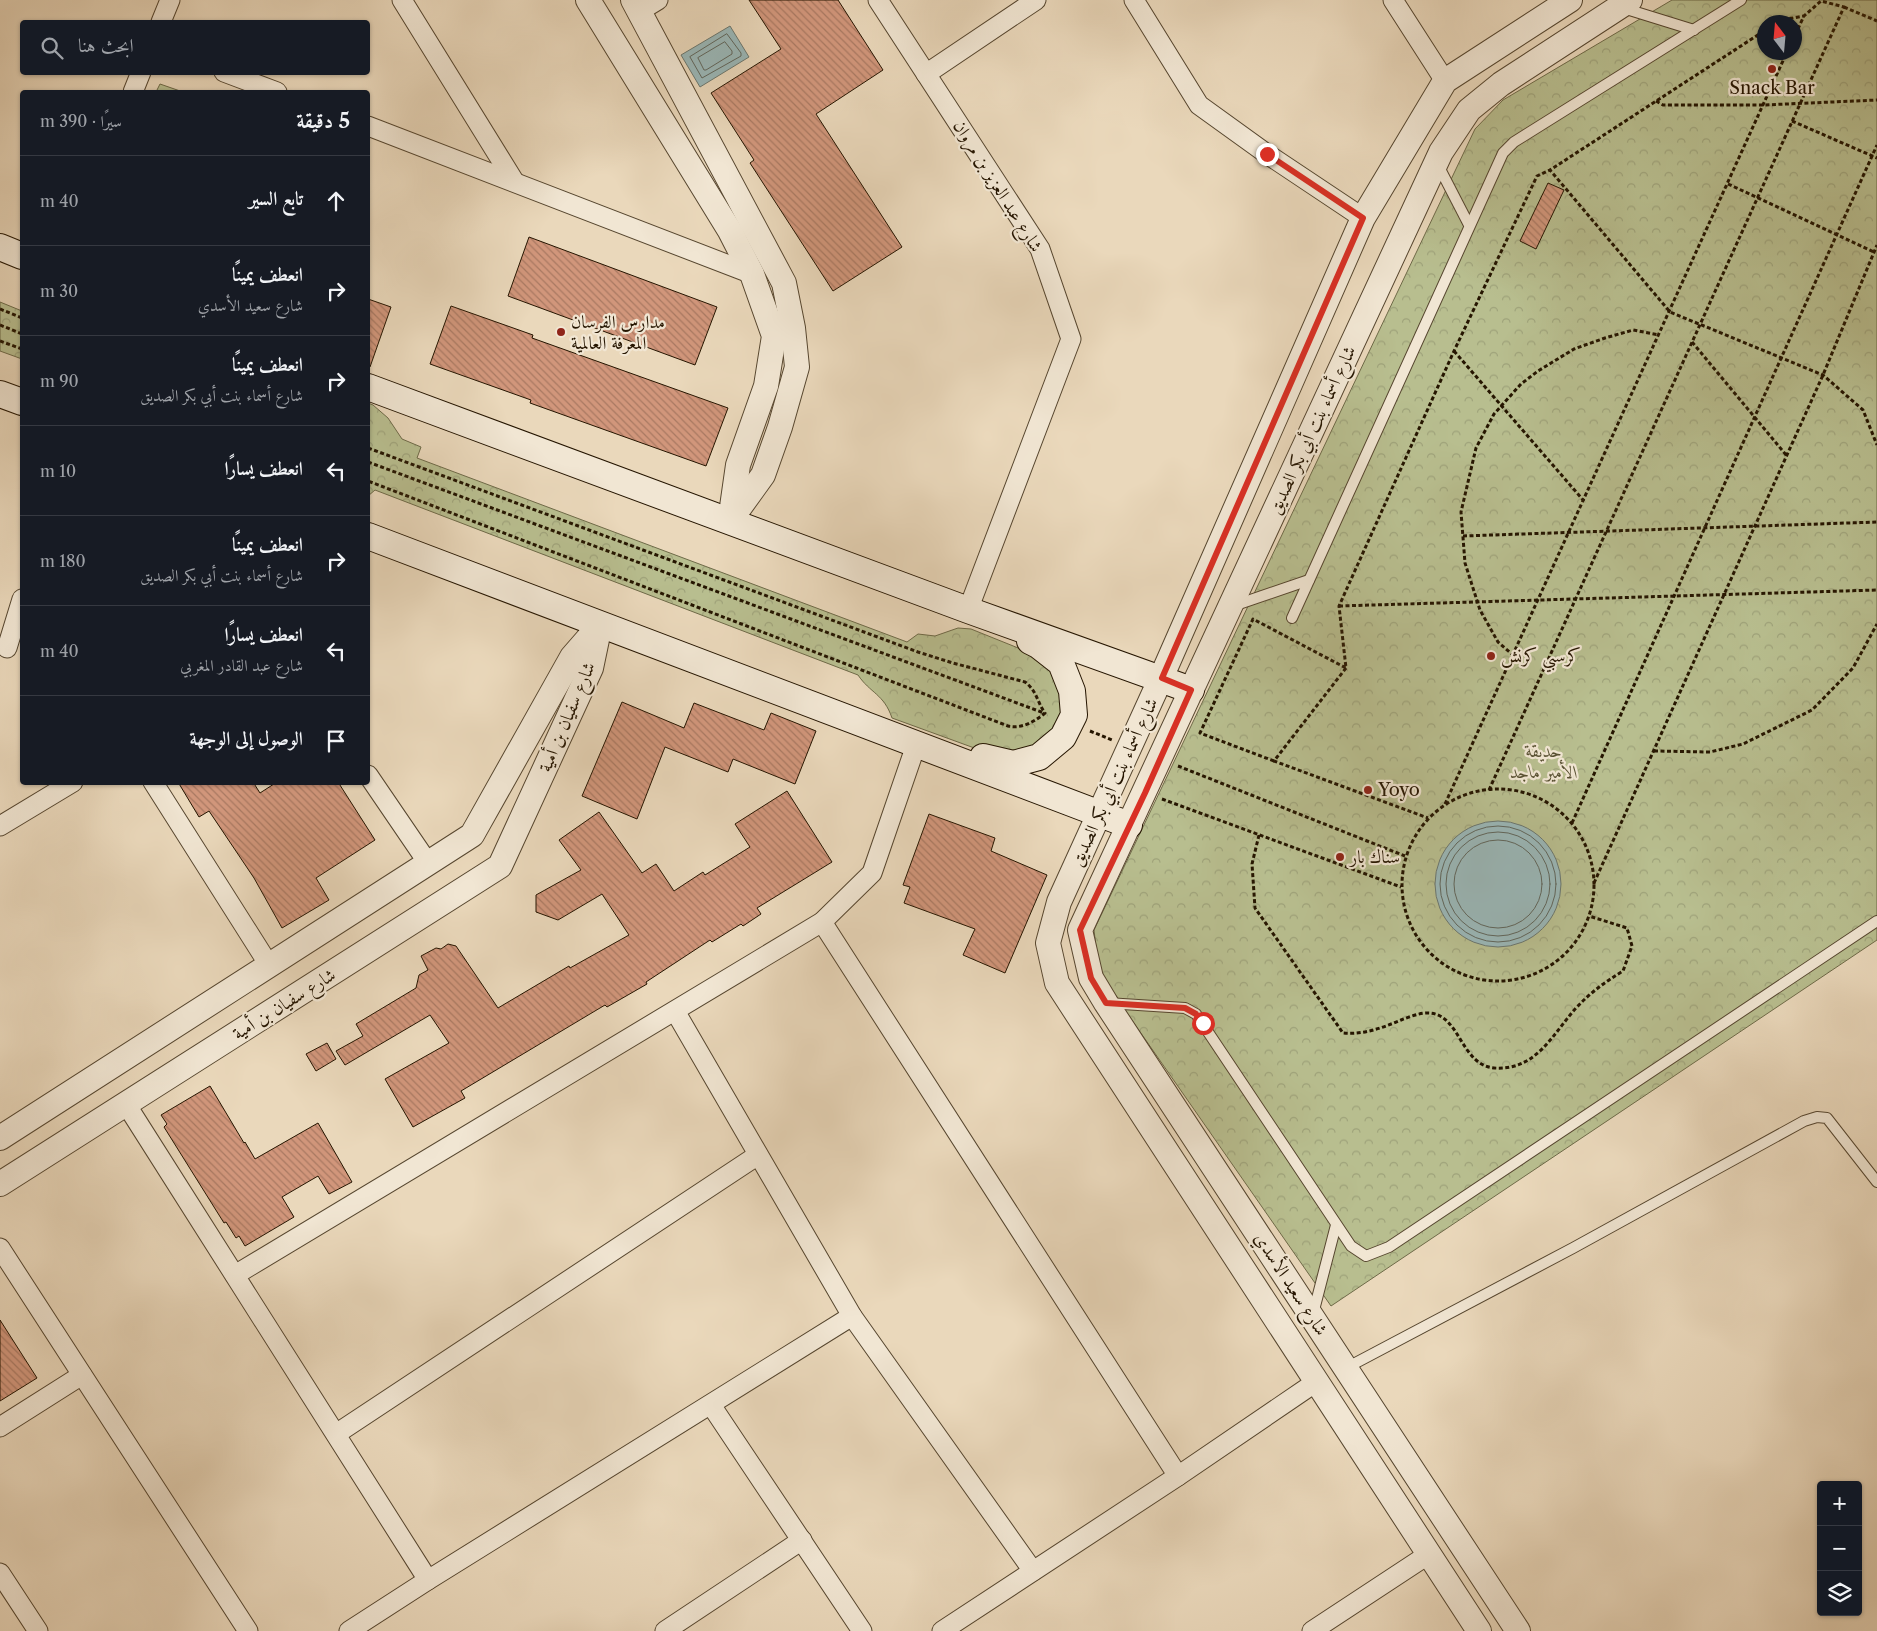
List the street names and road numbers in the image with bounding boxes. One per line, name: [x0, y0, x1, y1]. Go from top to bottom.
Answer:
street label: شارع عبد العزيز بن مروان: [945, 116, 1047, 258]
street label: شارع أسماء بنت أبي بكر الصديق: [1262, 342, 1364, 519]
street label: شارع سفيان بن أمية: [532, 658, 604, 777]
street label: شارع أسماء بنت أبي بكر الصديق: [1064, 694, 1166, 871]
street label: شارع سفيان بن أمية: [227, 962, 342, 1048]
street label: شارع سعيد الأسدي: [1246, 1227, 1334, 1342]

